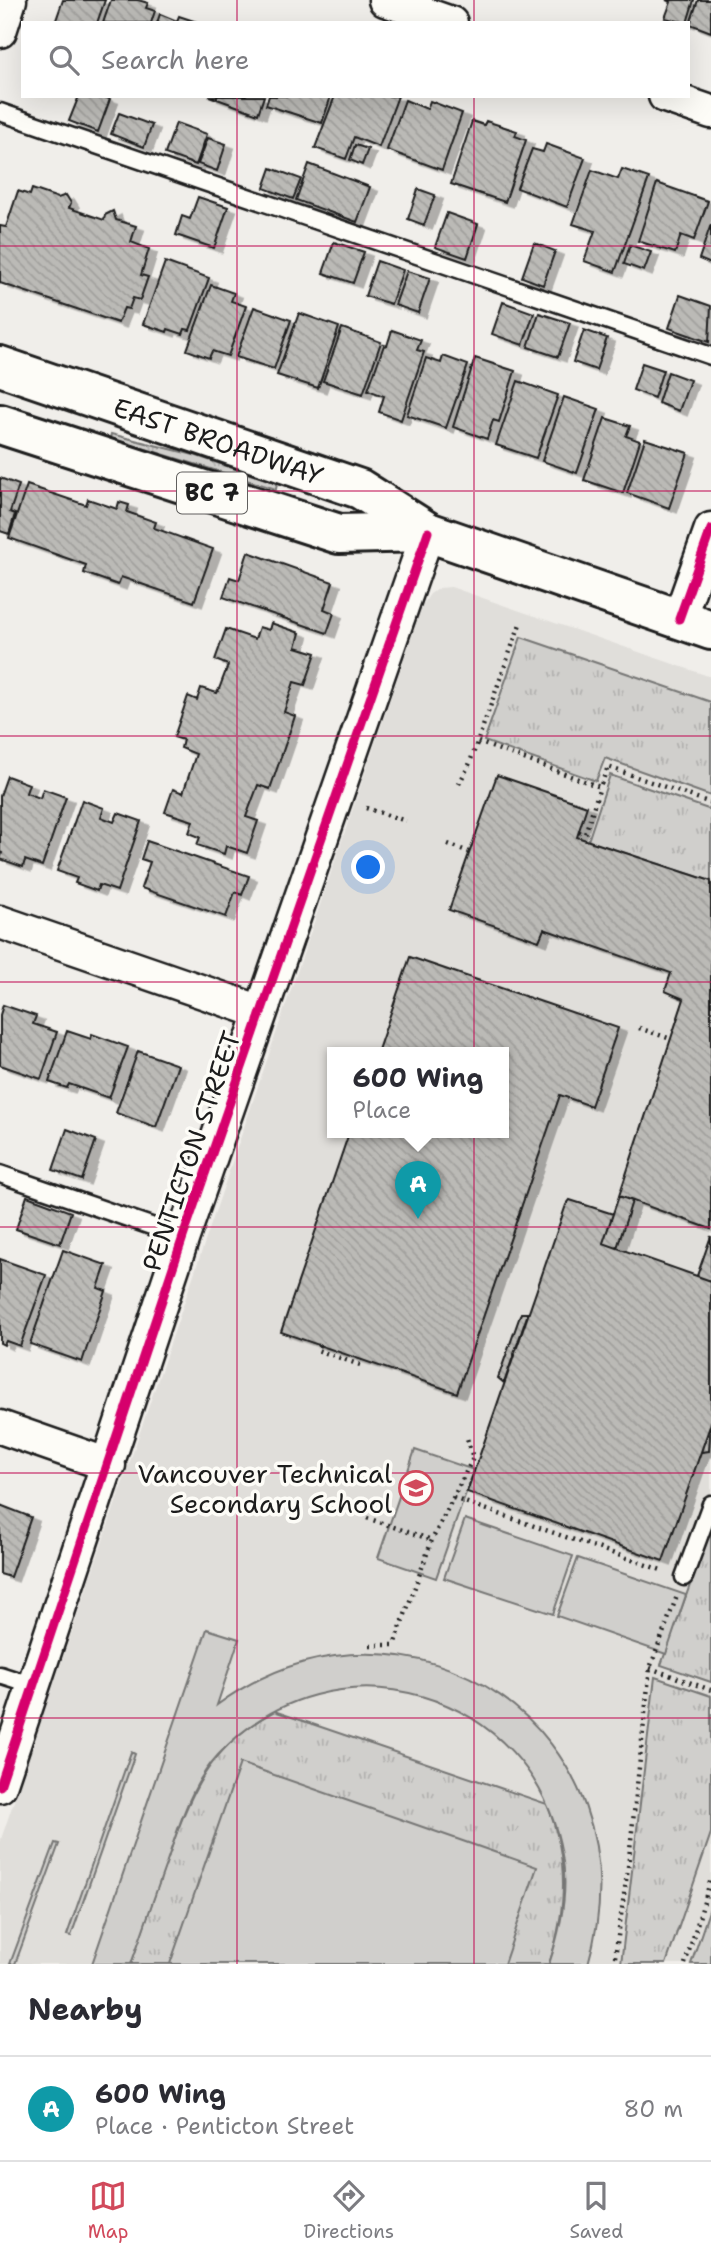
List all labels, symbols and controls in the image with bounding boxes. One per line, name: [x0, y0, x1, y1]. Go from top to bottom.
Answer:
search box: [21, 21, 690, 98]
icon: search: [45, 41, 83, 79]
text: Search here: [101, 42, 250, 77]
street label: EAST BROADWAY: [109, 389, 328, 493]
road number: BC 7: [177, 472, 247, 514]
your location: [351, 850, 385, 884]
street label: PENTICTON STREET: [133, 1026, 249, 1276]
popup: [327, 1047, 509, 1138]
text: 600 Wing: [353, 1060, 483, 1095]
text: Place: [353, 1095, 411, 1125]
pin: A: [395, 1161, 441, 1219]
place label: Vancouver Technical Secondary School: [137, 1456, 392, 1521]
school or university icon: Vancouver Technical Secondary School: [397, 1469, 435, 1507]
text: Nearby: [28, 1989, 143, 2030]
text: 600 Wing: [95, 2076, 226, 2111]
text: A: [42, 2094, 60, 2124]
text: 80 m: [624, 2094, 683, 2124]
text: Place · Penticton Street: [95, 2111, 354, 2141]
tab: Map: [88, 2177, 128, 2244]
tab: Directions: [304, 2177, 394, 2244]
tab: Saved: [569, 2177, 623, 2244]

